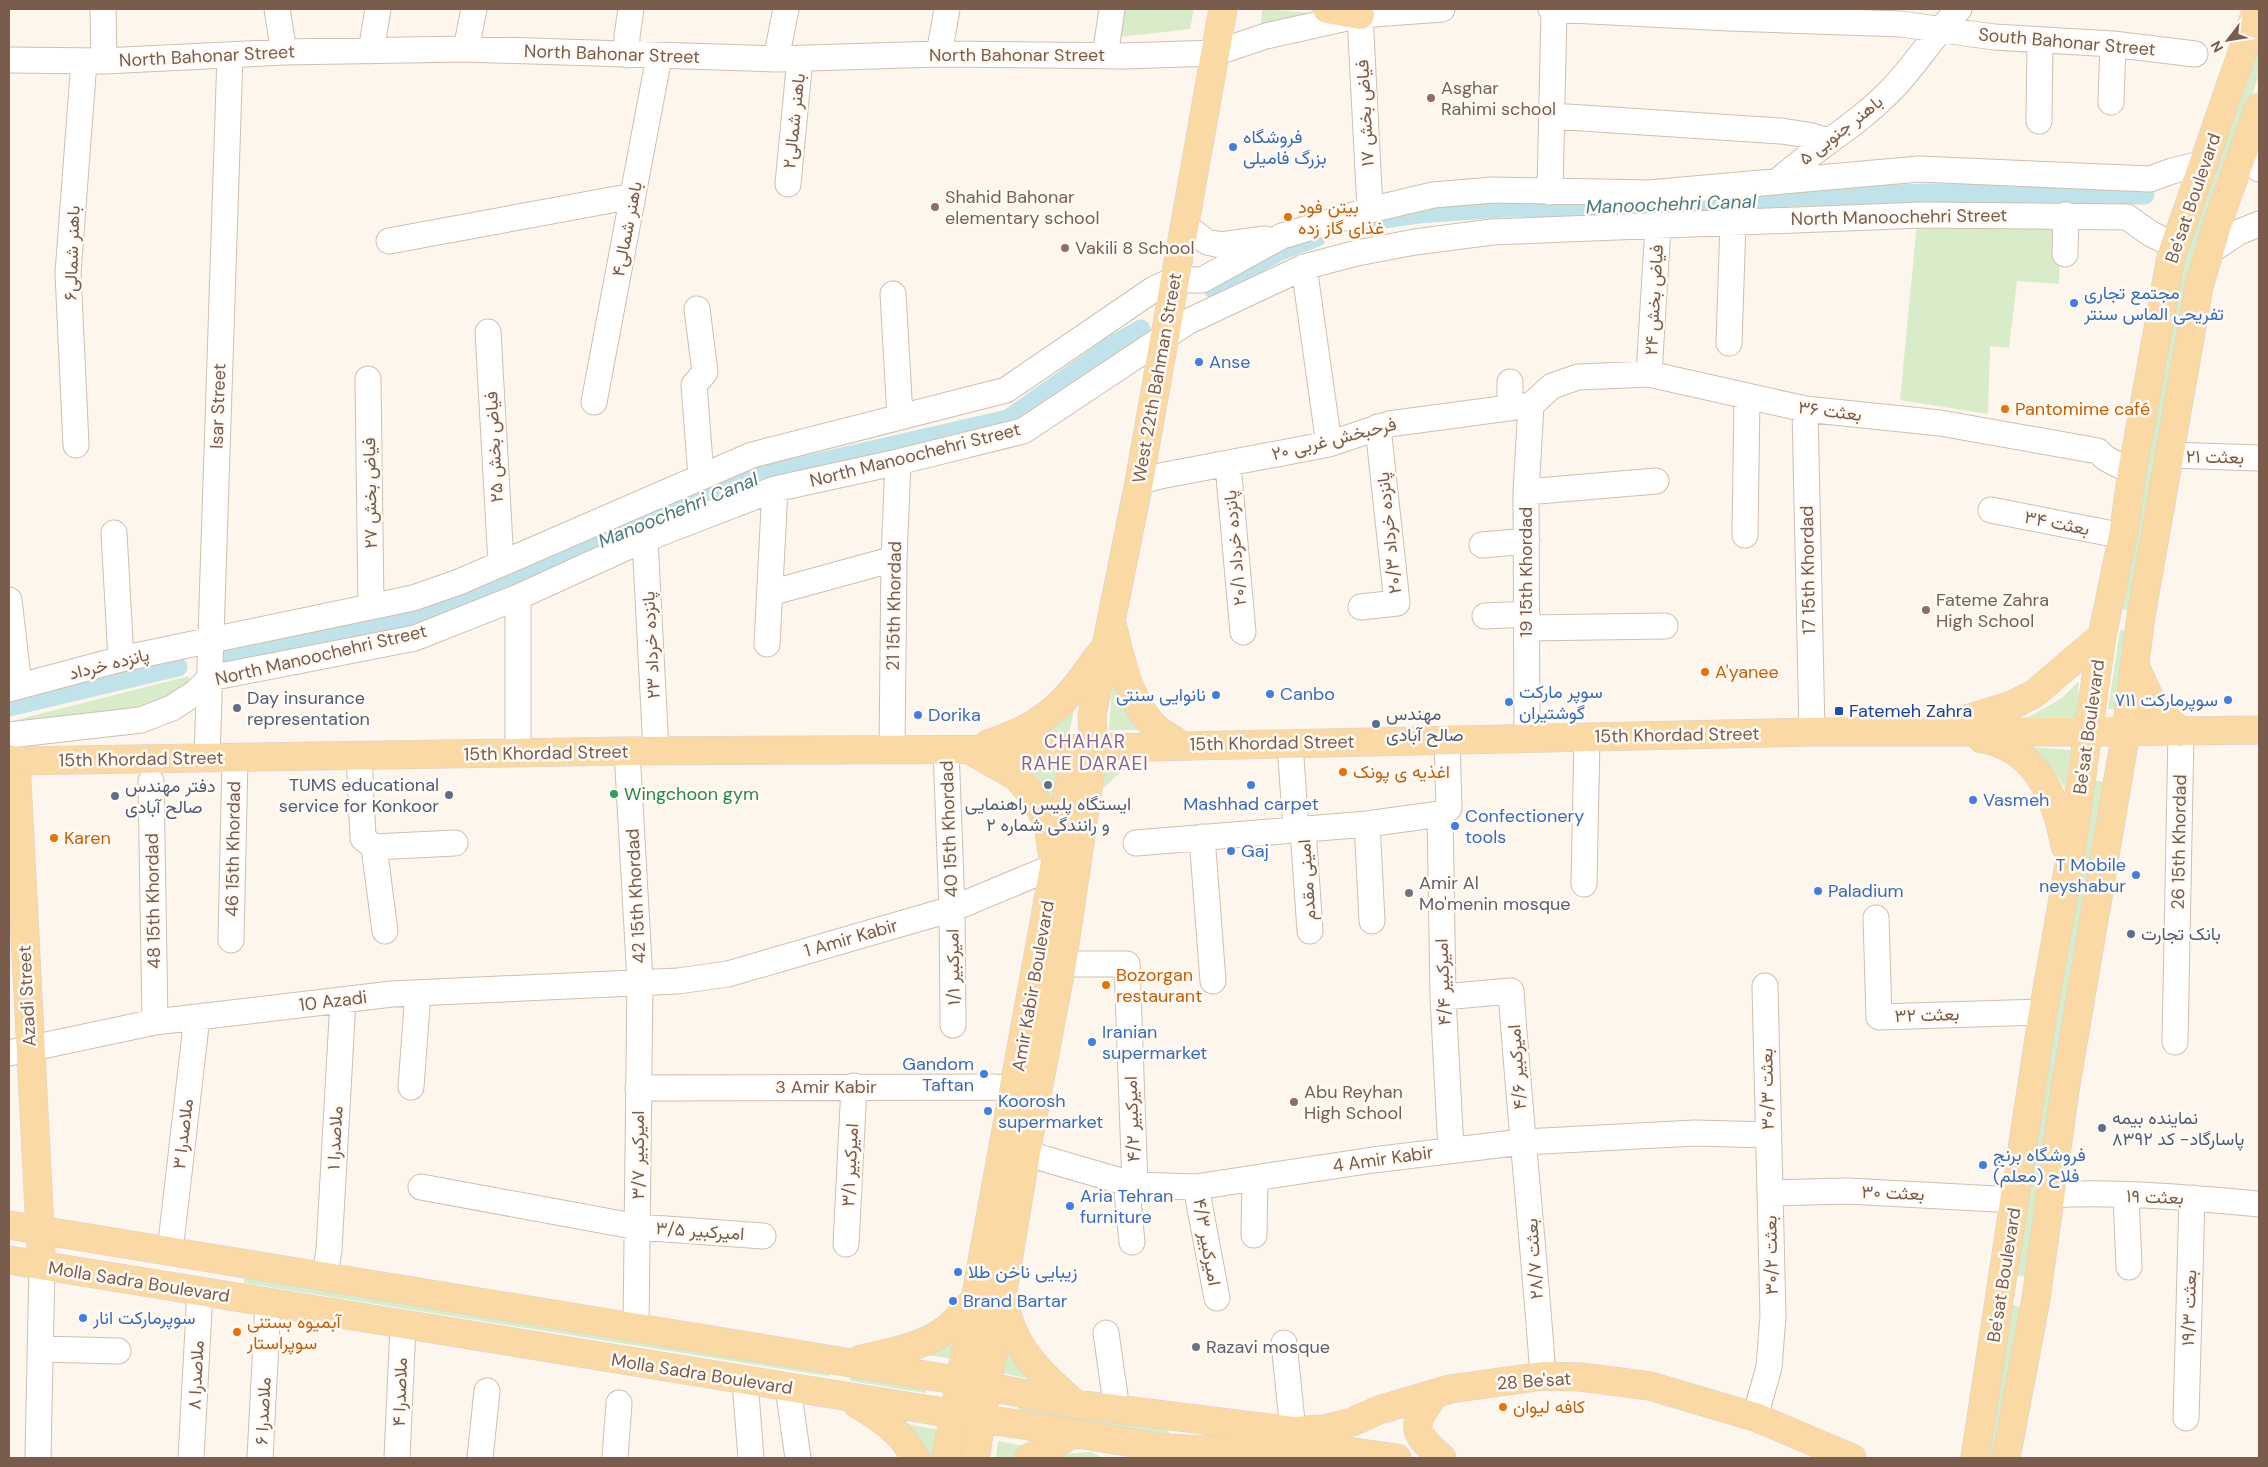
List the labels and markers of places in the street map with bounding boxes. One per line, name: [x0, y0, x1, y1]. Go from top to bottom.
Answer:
place label: Asghar Rahimi school: [1441, 76, 1556, 121]
marker: Asghar Rahimi school: [1425, 92, 1437, 104]
place label: فروشگاه بزرگ فامیلی: [1243, 125, 1327, 170]
marker: فروشگاه بزرگ فامیلی: [1227, 141, 1239, 153]
place label: Shahid Bahonar elementary school: [945, 185, 1099, 230]
place label: بیتن فود غذای گاز زده: [1298, 195, 1384, 240]
marker: Shahid Bahonar elementary school: [929, 201, 941, 213]
marker: بیتن فود غذای گاز زده: [1282, 211, 1294, 223]
place label: Vakili 8 School: [1075, 236, 1195, 260]
marker: Vakili 8 School: [1059, 242, 1071, 254]
place label: مجتمع تجاری تفریحی الماس سنتر: [2083, 281, 2224, 326]
marker: مجتمع تجاری تفریحی الماس سنتر: [2068, 297, 2080, 309]
place label: Anse: [1209, 350, 1251, 374]
marker: Anse: [1193, 356, 1205, 368]
place label: Pantomime café: [2015, 397, 2150, 421]
marker: Pantomime café: [1999, 403, 2011, 415]
place label: Fateme Zahra High School: [1936, 588, 2049, 633]
marker: Fateme Zahra High School: [1920, 604, 1932, 616]
place label: A'yanee: [1715, 660, 1779, 684]
marker: A'yanee: [1699, 666, 1711, 678]
place label: سوپر مارکت گوشتیران: [1519, 680, 1603, 725]
place label: Canbo: [1280, 682, 1335, 706]
place label: نانوایی سنتی: [1116, 683, 1206, 707]
place label: Day insurance representation: [247, 686, 370, 731]
marker: Canbo: [1264, 688, 1276, 700]
place label: سوپرمارکت ۷۱۱: [2115, 688, 2218, 712]
marker: نانوایی سنتی: [1210, 689, 1222, 701]
marker: سوپرمارکت ۷۱۱: [2222, 694, 2234, 706]
marker: سوپر مارکت گوشتیران: [1503, 696, 1515, 708]
place label: Fatemeh Zahra: [1849, 699, 1972, 723]
marker: Day insurance representation: [231, 702, 243, 714]
place label: مهندس صالح آبادی: [1386, 702, 1464, 747]
place label: Dorika: [928, 703, 981, 727]
marker: Fatemeh Zahra: [1833, 705, 1845, 717]
marker: Dorika: [912, 709, 924, 721]
marker: مهندس صالح آبادی: [1370, 718, 1382, 730]
place label: اغذیه ی پونک: [1353, 760, 1450, 784]
marker: اغذیه ی پونک: [1337, 766, 1349, 778]
place label: TUMS educational service for Konkoor: [279, 773, 439, 818]
place label: دفتر مهندس صالح آبادی: [125, 774, 216, 819]
marker: ایستگاه پلیس راهنمایی و رانندگی شماره ۲: [1042, 779, 1054, 791]
marker: Mashhad carpet: [1245, 779, 1257, 791]
place label: Wingchoon gym: [624, 782, 759, 806]
marker: Wingchoon gym: [608, 788, 620, 800]
place label: Vasmeh: [1983, 788, 2049, 812]
marker: TUMS educational service for Konkoor: [443, 789, 455, 801]
marker: دفتر مهندس صالح آبادی: [109, 790, 121, 802]
place label: ایستگاه پلیس راهنمایی و رانندگی شماره ۲: [965, 792, 1131, 837]
place label: Mashhad carpet: [1183, 792, 1319, 816]
marker: Vasmeh: [1967, 794, 1979, 806]
place label: Confectionery tools: [1465, 804, 1584, 849]
marker: Confectionery tools: [1449, 820, 1461, 832]
place label: Karen: [64, 826, 111, 850]
marker: Karen: [48, 832, 60, 844]
place label: Gaj: [1241, 839, 1269, 863]
marker: Gaj: [1225, 845, 1237, 857]
place label: T Mobile neyshabur: [2039, 853, 2126, 898]
marker: T Mobile neyshabur: [2130, 869, 2142, 881]
place label: Amir Al Mo'menin mosque: [1419, 871, 1571, 916]
place label: Paladium: [1828, 879, 1904, 903]
marker: Paladium: [1812, 885, 1824, 897]
marker: Amir Al Mo'menin mosque: [1403, 887, 1415, 899]
place label: بانک تجارت: [2141, 922, 2221, 946]
marker: بانک تجارت: [2125, 928, 2137, 940]
place label: Bozorgan restaurant: [1116, 963, 1202, 1008]
marker: Bozorgan restaurant: [1100, 979, 1112, 991]
place label: Iranian supermarket: [1102, 1020, 1207, 1065]
marker: Iranian supermarket: [1086, 1036, 1098, 1048]
place label: Gandom Taftan: [902, 1052, 974, 1097]
marker: Gandom Taftan: [978, 1068, 990, 1080]
place label: Abu Reyhan High School: [1304, 1080, 1403, 1125]
place label: Koorosh supermarket: [998, 1089, 1103, 1134]
marker: Abu Reyhan High School: [1288, 1096, 1300, 1108]
marker: Koorosh supermarket: [982, 1105, 994, 1117]
place label: نماینده بیمه پاسارگاد- کد ۸۳۹۲: [2112, 1106, 2244, 1151]
marker: نماینده بیمه پاسارگاد- کد ۸۳۹۲: [2096, 1122, 2108, 1134]
place label: فروشگاه برنج فلاح (معلم): [1993, 1143, 2086, 1188]
marker: فروشگاه برنج فلاح (معلم): [1977, 1159, 1989, 1171]
place label: Aria Tehran furniture: [1080, 1184, 1173, 1229]
marker: Aria Tehran furniture: [1064, 1200, 1076, 1212]
place label: زیبایی ناخن طلا: [968, 1260, 1078, 1284]
marker: زیبایی ناخن طلا: [952, 1266, 964, 1278]
place label: Brand Bartar: [963, 1289, 1068, 1313]
marker: Brand Bartar: [947, 1295, 959, 1307]
place label: سوپرمارکت انار: [92, 1306, 195, 1330]
place label: آبمیوه بستنی سوپراستار: [246, 1310, 342, 1355]
marker: سوپرمارکت انار: [77, 1312, 89, 1324]
marker: آبمیوه بستنی سوپراستار: [231, 1326, 243, 1338]
place label: Razavi mosque: [1206, 1335, 1330, 1359]
marker: Razavi mosque: [1190, 1341, 1202, 1353]
place label: کافه لیوان: [1513, 1395, 1585, 1419]
marker: کافه لیوان: [1497, 1401, 1509, 1413]

